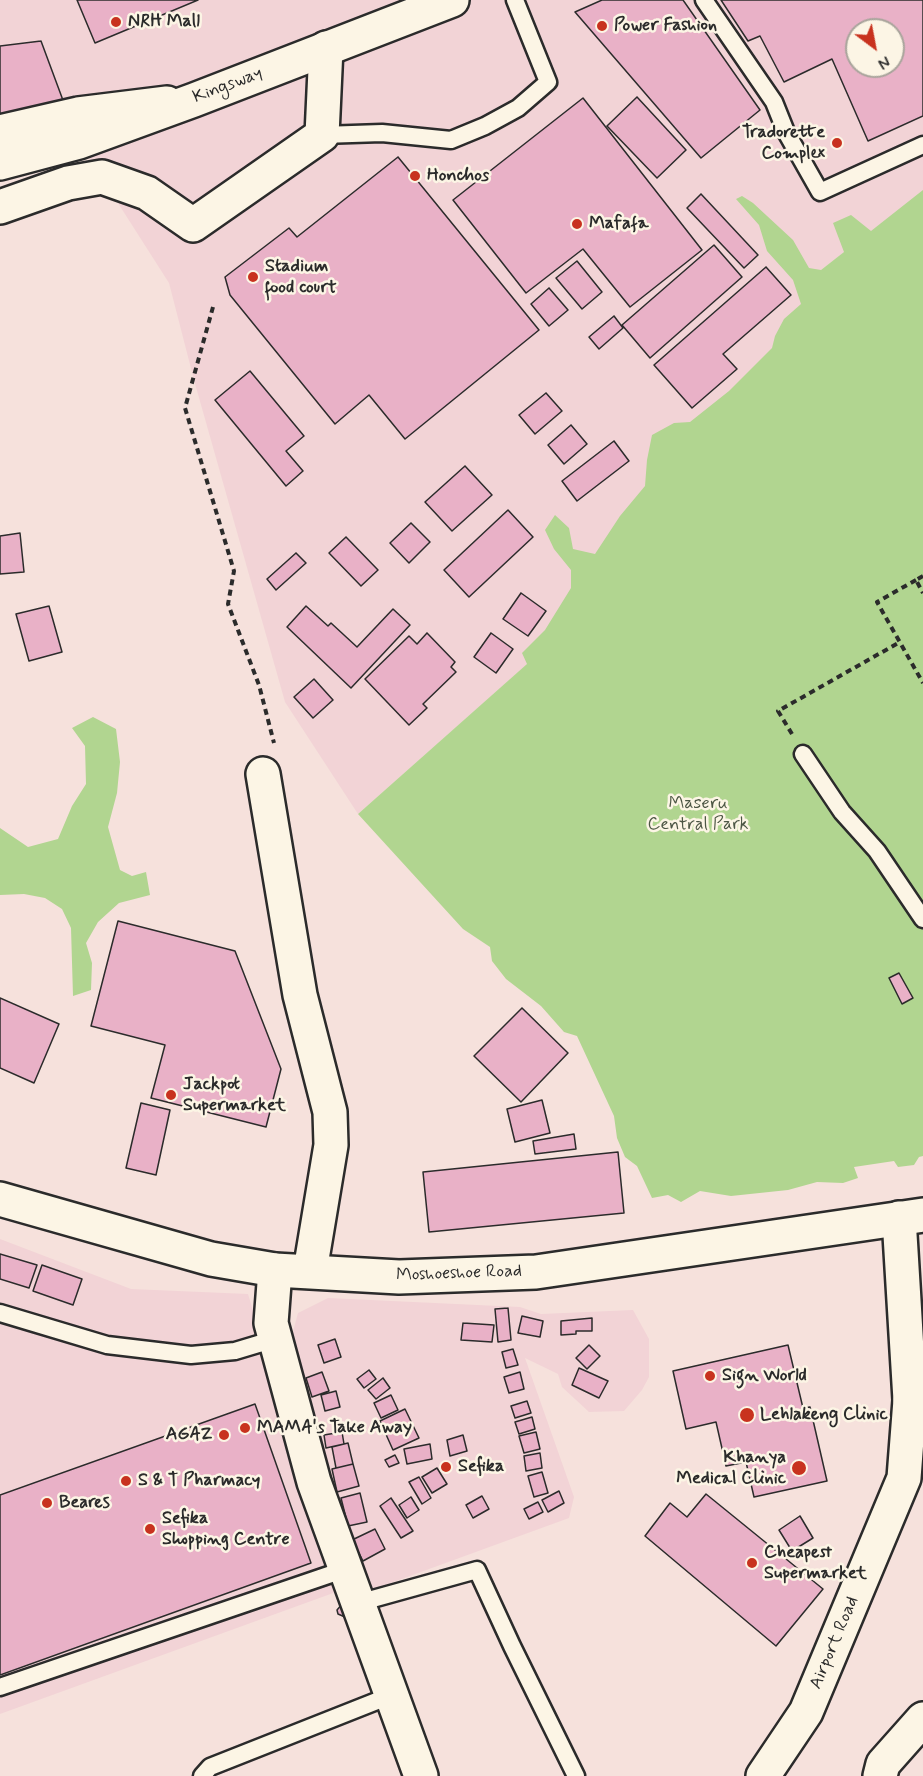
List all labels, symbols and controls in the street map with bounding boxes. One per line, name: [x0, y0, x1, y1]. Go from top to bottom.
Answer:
place label: NRH Mall: [128, 11, 200, 33]
marker: NRH Mall: [109, 15, 123, 29]
place label: Power Fashion: [614, 15, 717, 37]
north arrow: [845, 18, 905, 78]
marker: Power Fashion: [595, 19, 609, 33]
text: N: [874, 50, 894, 74]
street label: Kingsway: [190, 63, 266, 109]
place label: Tradorette Complex: [742, 122, 825, 164]
marker: Tradorette Complex: [830, 136, 844, 150]
place label: Honchos: [427, 165, 489, 187]
marker: Honchos: [408, 169, 422, 183]
place label: Mafafa: [589, 213, 649, 235]
marker: Mafafa: [570, 217, 584, 231]
place label: Stadium food court: [265, 256, 336, 298]
marker: Stadium food court: [246, 270, 260, 284]
park label: Maseru Central Park: [647, 793, 749, 836]
place label: Jackpot Supermarket: [183, 1074, 286, 1116]
marker: Jackpot Supermarket: [164, 1088, 178, 1102]
street label: Moshoeshoe Road: [396, 1261, 522, 1287]
place label: Sign World: [722, 1365, 807, 1387]
marker: Sign World: [703, 1369, 717, 1383]
place label: Lehlakeng Clinic: [760, 1404, 888, 1426]
marker: Lehlakeng Clinic: [738, 1406, 756, 1424]
place label: MAMA's Take Away: [257, 1417, 412, 1439]
marker: MAMA's Take Away: [238, 1421, 252, 1435]
place label: AGAZ: [166, 1424, 212, 1446]
marker: AGAZ: [217, 1428, 231, 1442]
place label: Khanya Medical Clinic: [676, 1447, 786, 1490]
place label: Sefika: [458, 1456, 504, 1478]
marker: Khanya Medical Clinic: [790, 1459, 808, 1477]
marker: Sefika: [439, 1460, 453, 1474]
place label: S & T Pharmacy: [138, 1470, 260, 1492]
marker: S & T Pharmacy: [119, 1474, 133, 1488]
place label: Beares: [59, 1492, 110, 1514]
marker: Beares: [40, 1496, 54, 1510]
place label: Sefika Shopping Centre: [162, 1508, 290, 1550]
marker: Sefika Shopping Centre: [143, 1522, 157, 1536]
place label: Cheapest Supermarket: [764, 1542, 867, 1584]
marker: Cheapest Supermarket: [745, 1556, 759, 1570]
street label: Airport Road: [806, 1593, 864, 1693]

